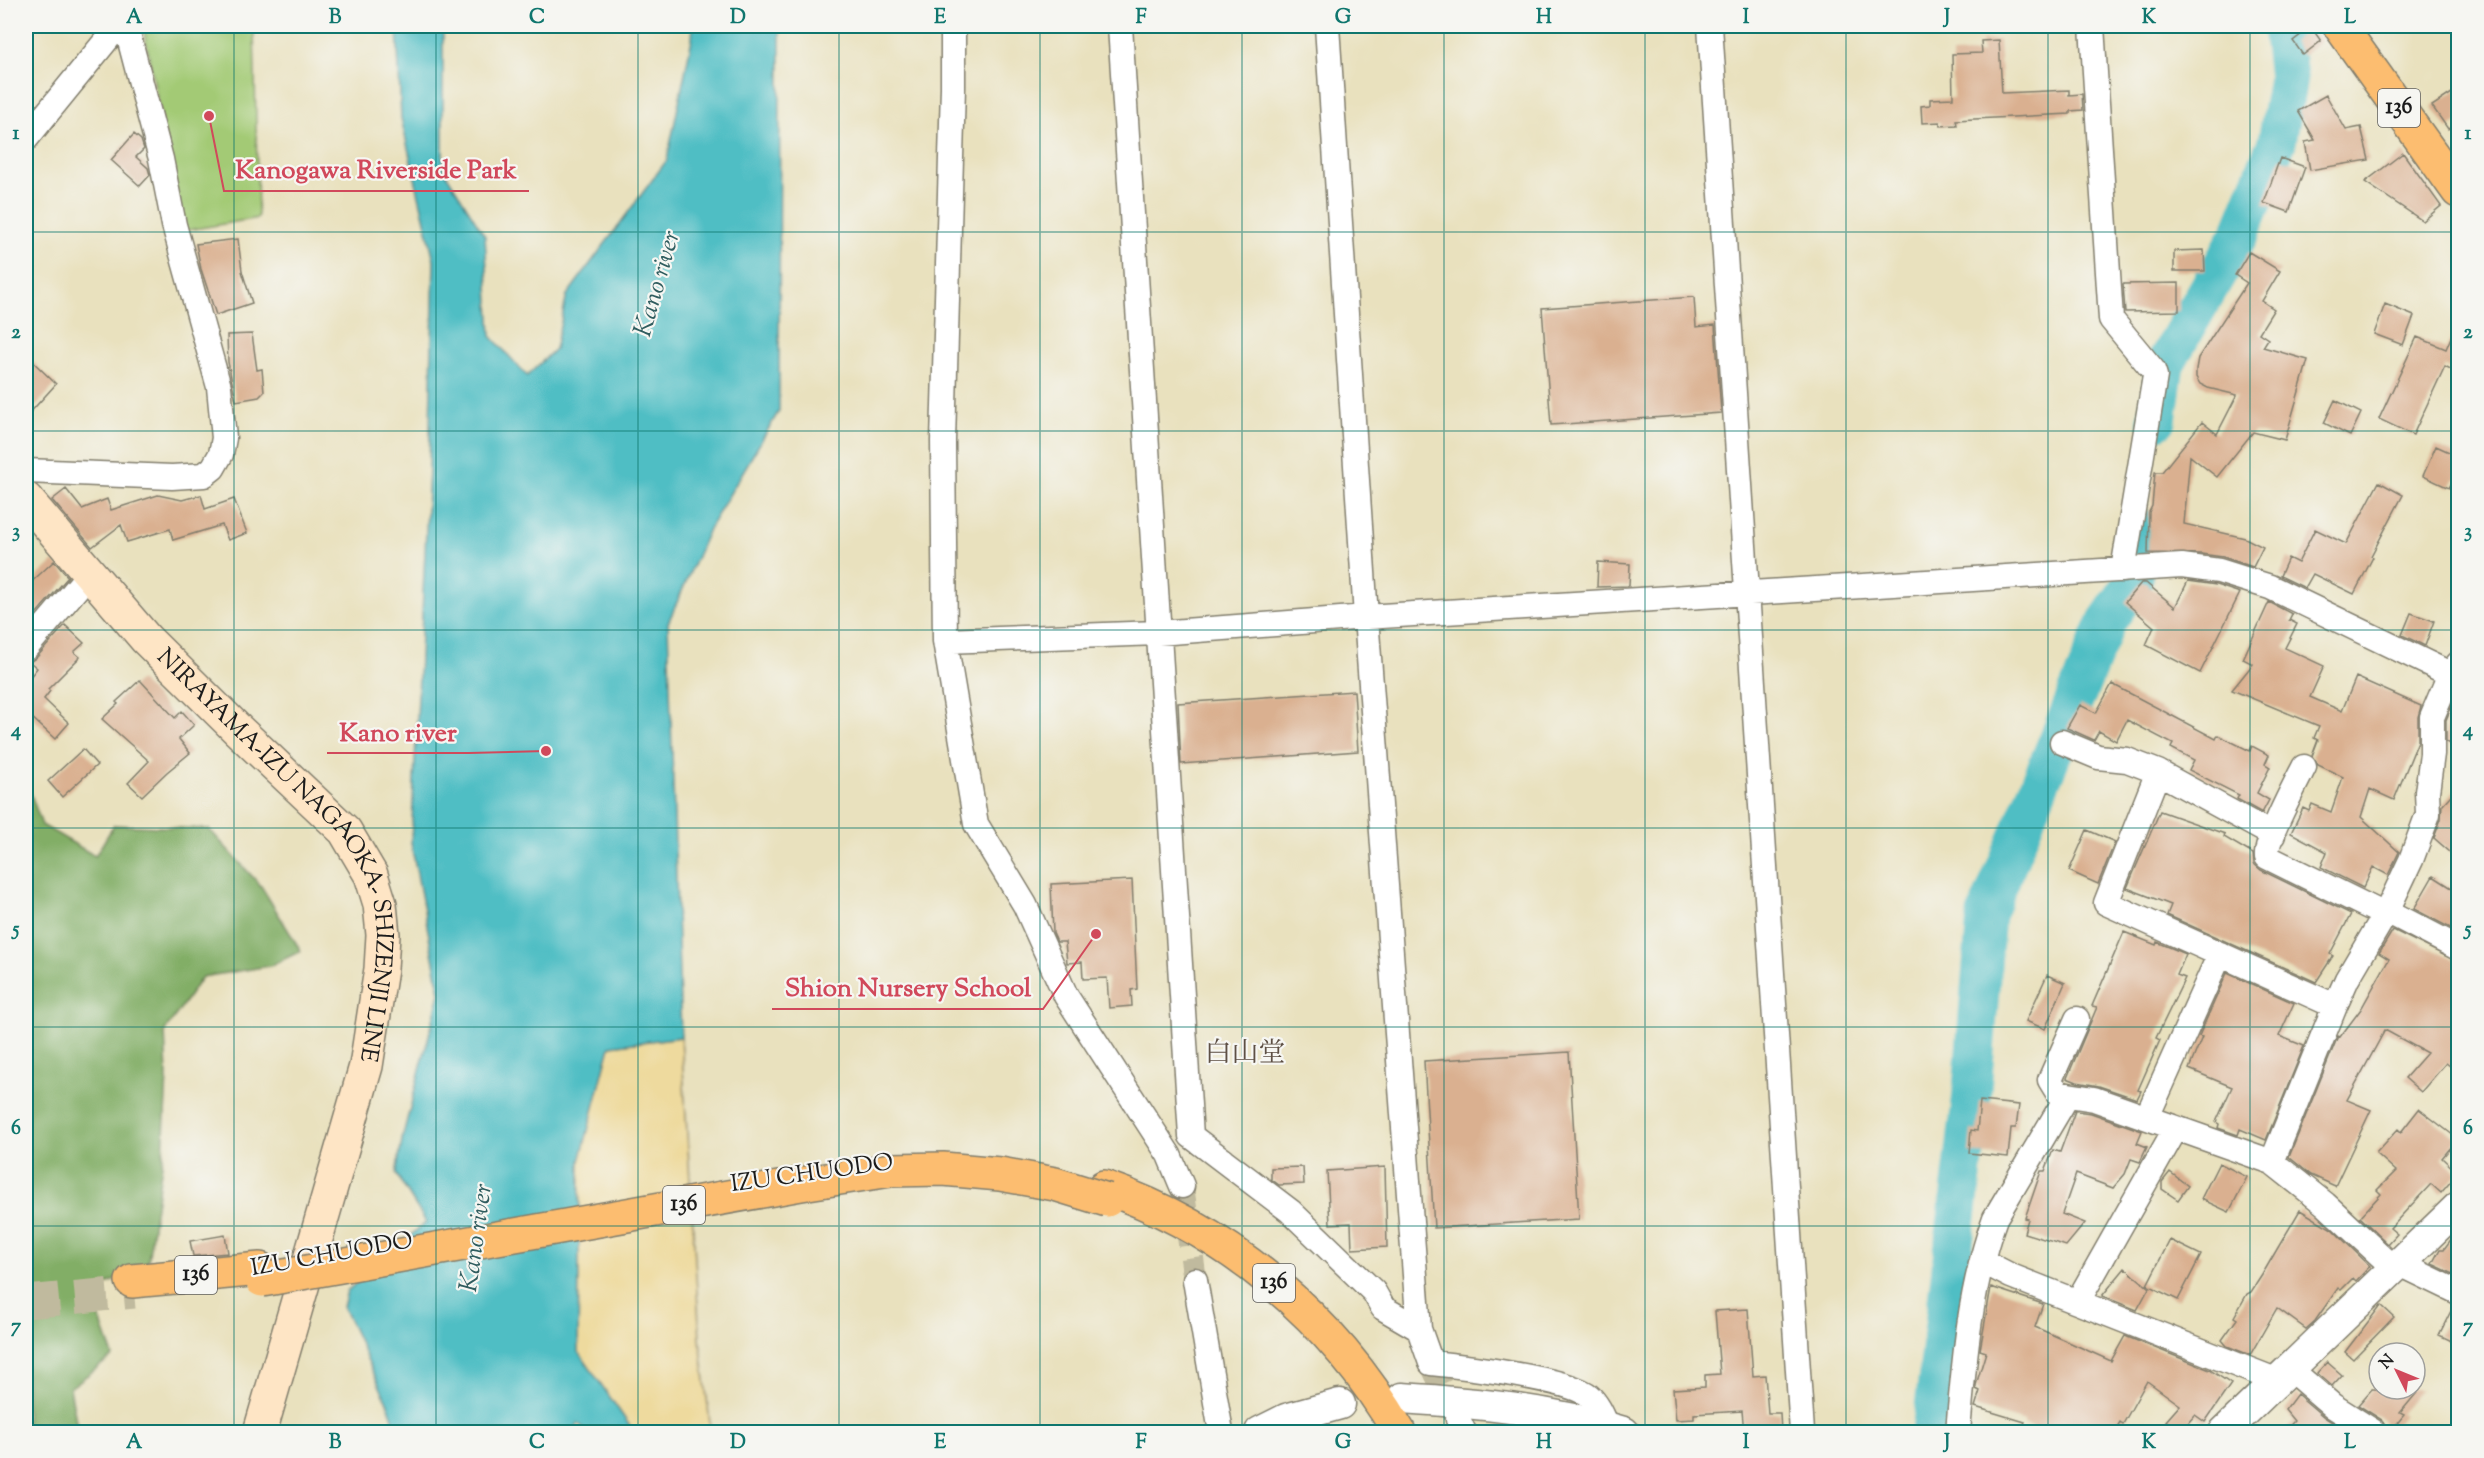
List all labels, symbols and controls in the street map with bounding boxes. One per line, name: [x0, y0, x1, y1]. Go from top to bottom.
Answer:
text: A: [126, 4, 143, 33]
text: B: [329, 4, 342, 33]
text: C: [529, 4, 545, 33]
text: D: [730, 4, 746, 33]
text: E: [934, 4, 947, 33]
text: F: [1135, 4, 1147, 33]
text: G: [1335, 4, 1352, 33]
text: H: [1536, 4, 1552, 33]
text: I: [1743, 4, 1750, 33]
text: J: [1942, 4, 1950, 33]
text: K: [2142, 4, 2157, 33]
text: L: [2344, 4, 2357, 33]
road number: 136: [2378, 89, 2420, 127]
text: 1: [13, 120, 20, 149]
text: 1: [2465, 120, 2472, 149]
callout: Kanogawa Riverside Park: [224, 147, 529, 191]
text: Kanogawa Riverside Park: [235, 153, 517, 190]
water label: Kano river: [625, 227, 691, 341]
text: 2: [11, 319, 21, 348]
text: 2: [2463, 319, 2473, 348]
text: 3: [12, 518, 20, 547]
text: 3: [2464, 518, 2472, 547]
street label: NIRAYAMA-IZU NAGAOKA- SHIZENJI LINE: [148, 641, 400, 1065]
callout: Kano river: [327, 709, 469, 753]
text: Kano river: [339, 716, 457, 753]
text: 4: [10, 717, 21, 746]
text: 4: [2462, 717, 2473, 746]
text: 5: [11, 916, 20, 945]
text: 5: [2463, 916, 2472, 945]
callout: Shion Nursery School: [772, 965, 1043, 1009]
text: Shion Nursery School: [785, 971, 1032, 1008]
district label: 白山堂: [1205, 1035, 1286, 1074]
text: 6: [11, 1115, 21, 1144]
text: 6: [2463, 1115, 2473, 1144]
street label: IZU CHUODO: [728, 1146, 896, 1202]
water label: Kano river: [451, 1182, 503, 1294]
road number: 136: [663, 1186, 705, 1224]
street label: IZU CHUODO: [248, 1224, 416, 1286]
road number: 136: [175, 1256, 217, 1294]
road number: 136: [1253, 1264, 1295, 1302]
text: 7: [11, 1313, 22, 1342]
text: 7: [2463, 1313, 2474, 1342]
north arrow: [2367, 1341, 2427, 1401]
text: N: [2375, 1350, 2401, 1375]
text: A: [126, 1429, 143, 1458]
text: B: [329, 1429, 342, 1458]
text: C: [529, 1429, 545, 1458]
text: D: [730, 1429, 746, 1458]
text: E: [934, 1429, 947, 1458]
text: F: [1135, 1429, 1147, 1458]
text: G: [1335, 1429, 1352, 1458]
text: H: [1536, 1429, 1552, 1458]
text: I: [1743, 1429, 1750, 1458]
text: J: [1942, 1429, 1950, 1458]
text: K: [2142, 1429, 2157, 1458]
text: L: [2344, 1429, 2357, 1458]

